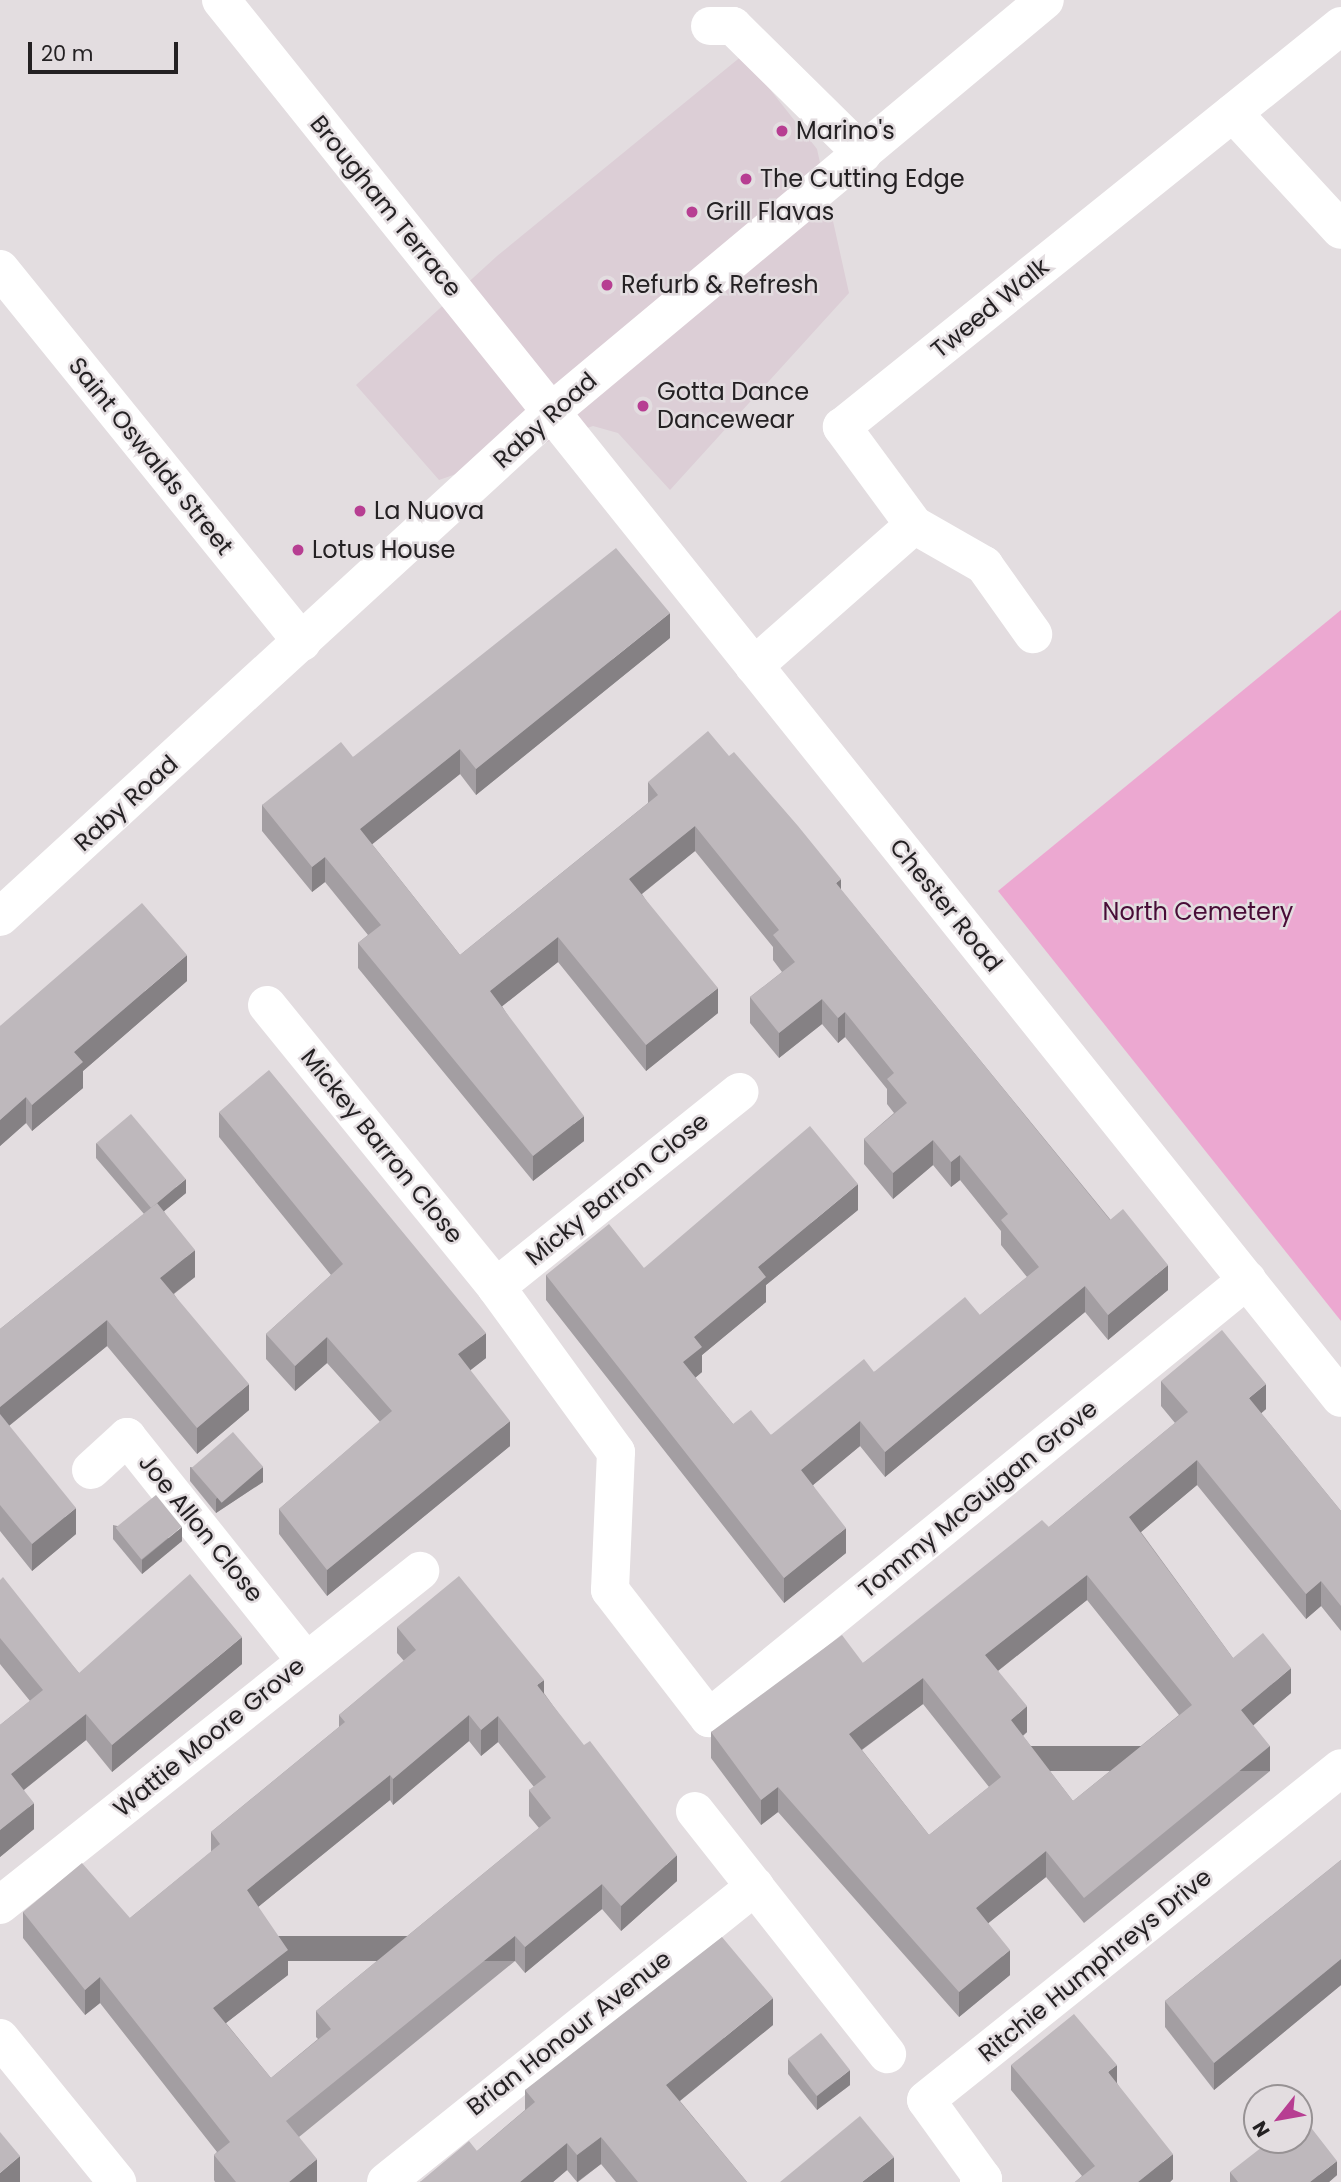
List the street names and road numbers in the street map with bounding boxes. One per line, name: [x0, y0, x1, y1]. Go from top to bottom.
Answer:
street label: Brougham Terrace: [304, 110, 468, 302]
street label: Tweed Walk: [925, 252, 1055, 364]
street label: Saint Oswalds Street: [63, 352, 239, 560]
street label: Raby Road: [487, 366, 603, 474]
street label: Raby Road: [68, 749, 184, 857]
street label: Chester Road: [884, 833, 1008, 977]
street label: Mickey Barron Close: [295, 1043, 469, 1249]
street label: Micky Barron Close: [520, 1107, 714, 1271]
street label: Tommy McGuigan Grove: [853, 1394, 1103, 1604]
street label: Joe Allon Close: [133, 1448, 269, 1608]
street label: Wattie Moore Grove: [108, 1651, 310, 1823]
street label: Ritchie Humphreys Drive: [973, 1862, 1217, 2068]
street label: Brian Honour Avenue: [461, 1944, 677, 2122]

